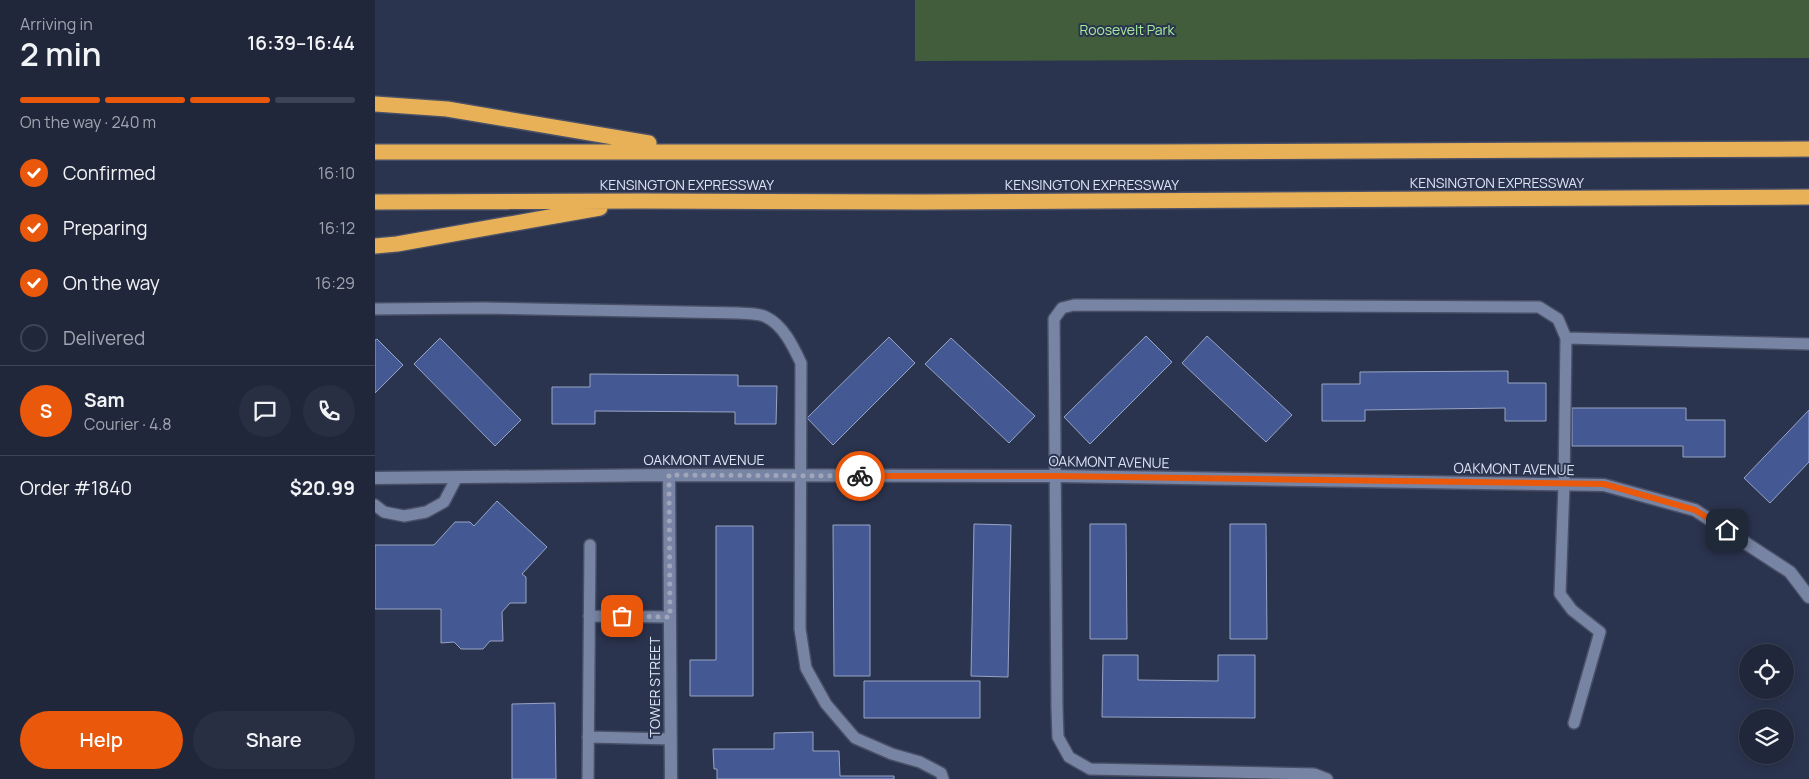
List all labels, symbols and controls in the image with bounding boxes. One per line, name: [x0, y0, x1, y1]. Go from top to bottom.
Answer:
text: Arriving in: [20, 13, 93, 35]
park label: Roosevelt Park: [1079, 20, 1176, 39]
text: 16:39–16:44: [247, 30, 355, 56]
text: 2 min: [20, 32, 102, 76]
text: On the way · 240 m: [20, 111, 156, 133]
icon: check: [20, 159, 48, 187]
text: Confirmed: [63, 160, 156, 186]
text: 16:10: [318, 162, 355, 184]
street label: KENSINGTON EXPRESSWAY: [1410, 173, 1584, 192]
street label: KENSINGTON EXPRESSWAY: [600, 175, 774, 194]
street label: KENSINGTON EXPRESSWAY: [1005, 175, 1179, 194]
icon: check: [20, 214, 48, 242]
text: Preparing: [63, 215, 148, 241]
text: 16:12: [319, 217, 355, 239]
icon: check: [20, 269, 48, 297]
text: On the way: [63, 270, 160, 296]
text: 16:29: [315, 272, 355, 294]
text: Delivered: [63, 325, 145, 351]
button: chat: [239, 385, 291, 437]
button: phone: [303, 385, 355, 437]
text: Sam: [84, 387, 125, 413]
text: S: [40, 398, 52, 424]
text: Courier · 4.8: [84, 413, 172, 435]
street label: OAKMONT AVENUE: [644, 450, 764, 469]
courier: [835, 451, 885, 501]
street label: OAKMONT AVENUE: [1048, 451, 1170, 472]
street label: OAKMONT AVENUE: [1453, 458, 1575, 479]
icon: bike: [846, 462, 874, 490]
text: Order #1840: [20, 475, 132, 501]
text: $20.99: [290, 475, 355, 501]
pin: [1706, 509, 1748, 551]
icon: home: [1713, 516, 1741, 544]
pin: [601, 595, 643, 637]
icon: bag: [608, 602, 636, 630]
street label: TOWER STREET: [645, 636, 664, 737]
map controls: [1739, 644, 1794, 764]
button: locate: [1739, 644, 1794, 699]
button: layers: [1739, 709, 1794, 764]
button: Help: [20, 711, 183, 769]
button: Share: [193, 711, 355, 769]

